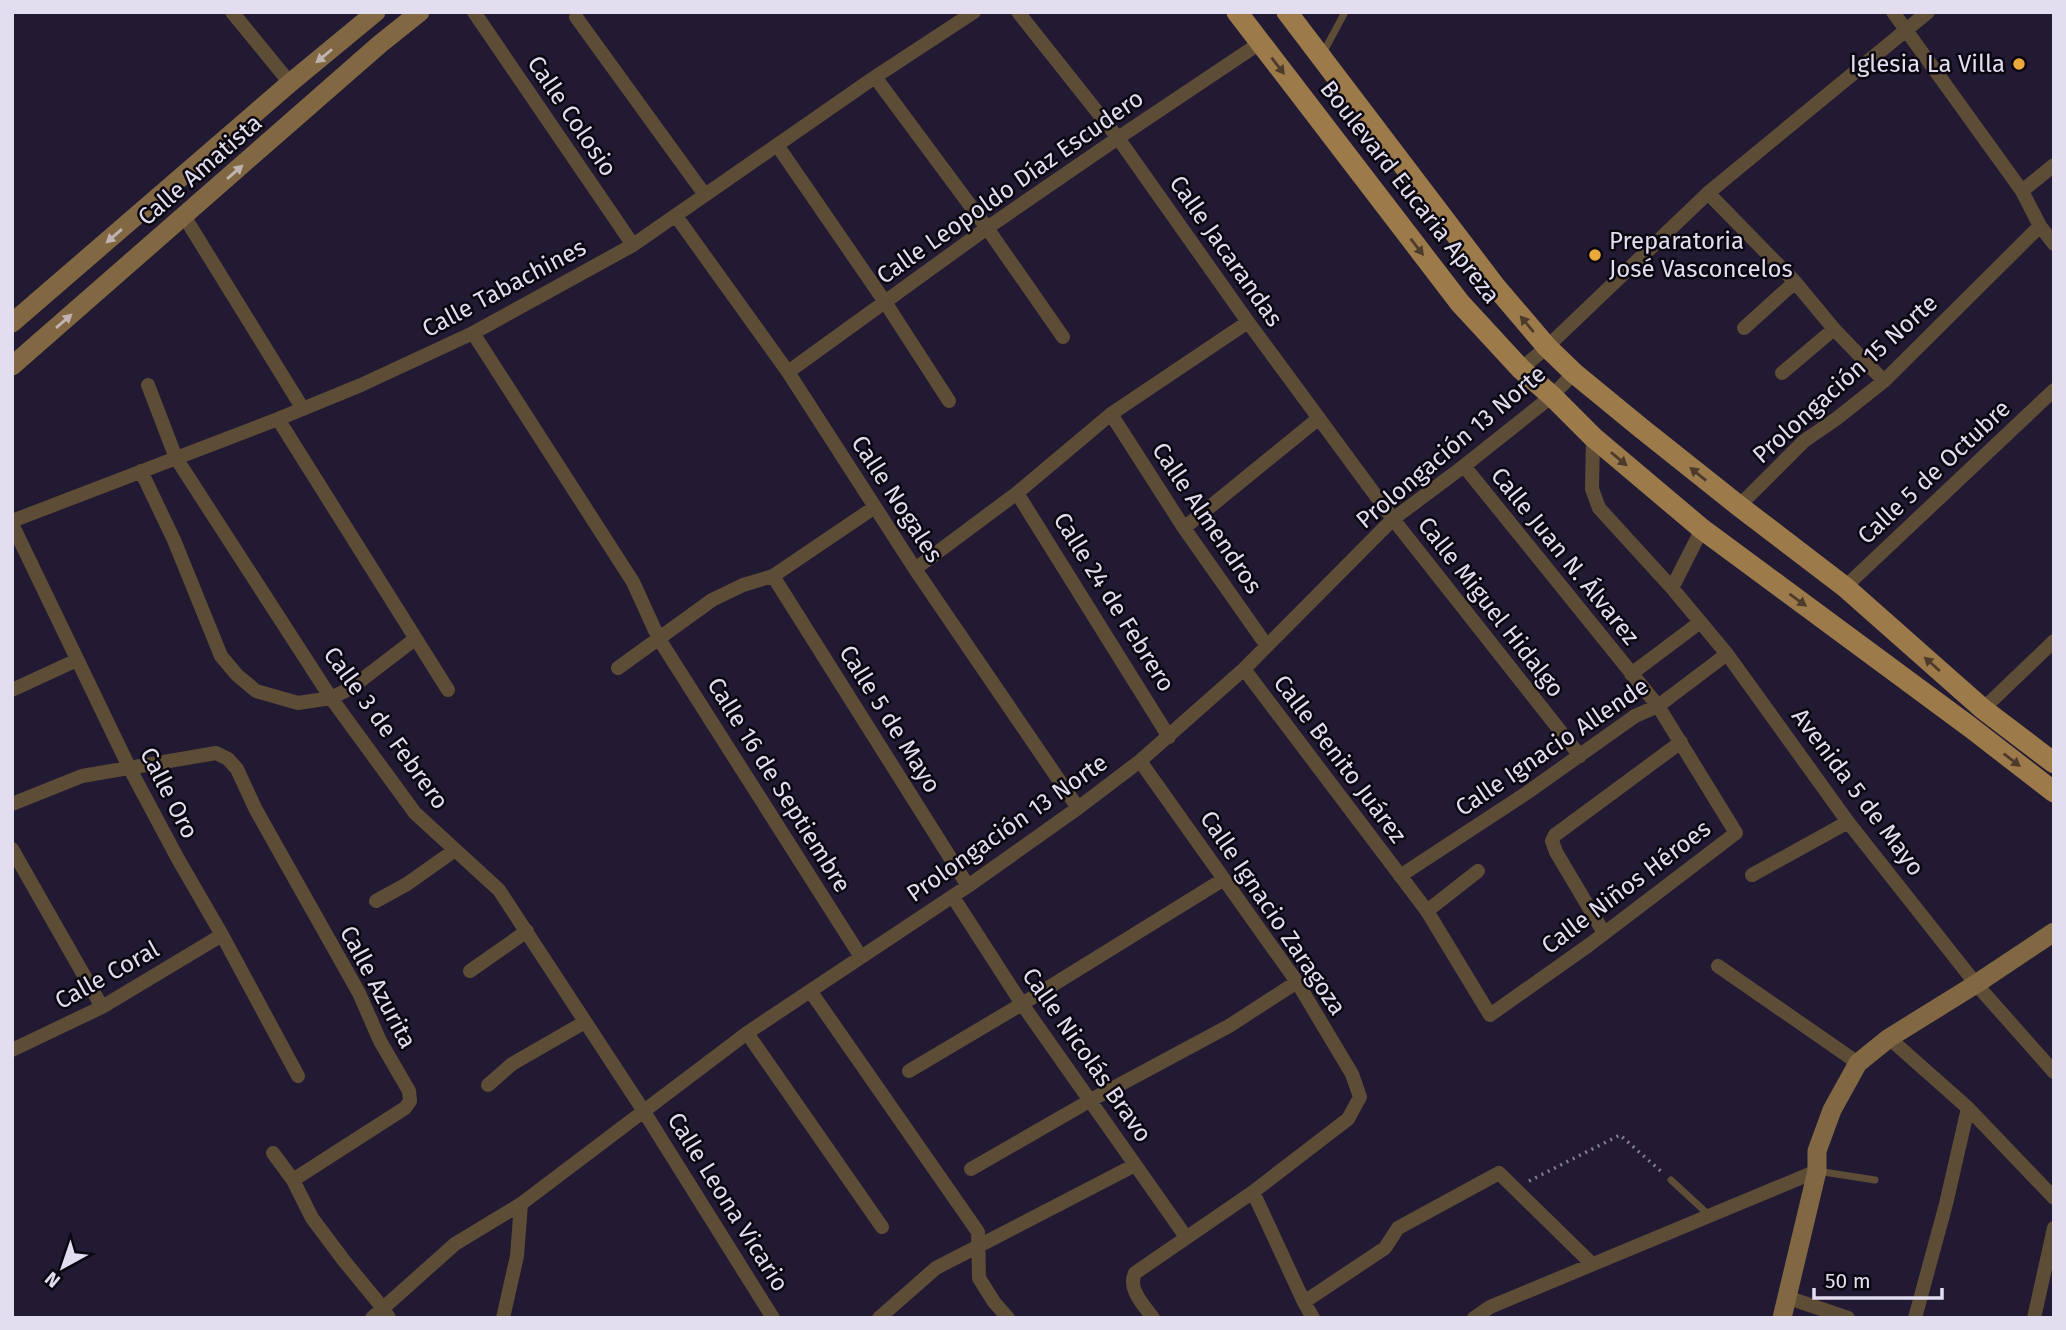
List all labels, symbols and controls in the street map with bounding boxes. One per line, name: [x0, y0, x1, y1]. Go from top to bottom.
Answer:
one-way arrow: [315, 48, 332, 63]
street label: Calle Colosio: [521, 50, 623, 182]
place label: Iglesia La Villa: [1850, 50, 2005, 78]
marker: Iglesia La Villa: [2011, 56, 2027, 72]
one-way arrow: [1271, 57, 1286, 75]
street label: Boulevard Eucaria Apreza: [1314, 75, 1506, 309]
street label: Calle Leopoldo Díaz Escudero: [871, 84, 1149, 290]
street label: Calle Amatista: [132, 109, 268, 231]
one-way arrow: [226, 164, 244, 180]
street label: Calle Jacarandas: [1163, 170, 1289, 332]
place label: Preparatoria José Vasconcelos: [1609, 227, 1793, 283]
one-way arrow: [105, 228, 123, 244]
street label: Calle Tabachines: [417, 233, 591, 343]
one-way arrow: [1409, 237, 1424, 255]
marker: Preparatoria José Vasconcelos: [1587, 247, 1603, 263]
street label: Prolongación 15 Norte: [1747, 289, 1943, 469]
one-way arrow: [55, 313, 73, 329]
one-way arrow: [1520, 315, 1535, 332]
street label: Prolongación 13 Norte: [1351, 360, 1551, 534]
street label: Calle 5 de Octubre: [1852, 394, 2016, 550]
street label: Calle Nogales: [846, 430, 948, 568]
street label: Calle Almendros: [1146, 437, 1268, 599]
one-way arrow: [1610, 452, 1628, 467]
street label: Calle Juan N. Álvarez: [1485, 461, 1646, 650]
one-way arrow: [1690, 466, 1708, 481]
street label: Calle 24 de Febrero: [1048, 507, 1180, 697]
street label: Calle Miguel Hidalgo: [1412, 511, 1570, 703]
one-way arrow: [1789, 593, 1807, 607]
street label: Calle 5 de Mayo: [833, 640, 947, 798]
street label: Calle 3 de Febrero: [318, 641, 454, 815]
one-way arrow: [1923, 657, 1940, 672]
street label: Calle Benito Juárez: [1268, 670, 1412, 848]
street label: Calle 16 de Septiembre: [701, 672, 857, 898]
street label: Calle Ignacio Allende: [1450, 672, 1654, 822]
street label: Avenida 5 de Mayo: [1786, 703, 1930, 881]
street label: Calle Oro: [134, 743, 204, 843]
street label: Prolongación 13 Norte: [901, 748, 1113, 908]
one-way arrow: [2003, 752, 2021, 766]
street label: Calle Ignacio Zaragoza: [1194, 806, 1352, 1020]
street label: Calle Niños Héroes: [1536, 814, 1716, 960]
street label: Calle Azurita: [334, 921, 422, 1053]
street label: Calle Coral: [50, 935, 164, 1015]
street label: Calle Nicolás Bravo: [1016, 962, 1158, 1148]
street label: Calle Leona Vicario: [662, 1107, 794, 1297]
north arrow: [28, 1232, 98, 1302]
scale bar: [1814, 1256, 1942, 1300]
text: N: [40, 1267, 65, 1293]
text: 50 m: [1825, 1268, 1871, 1294]

